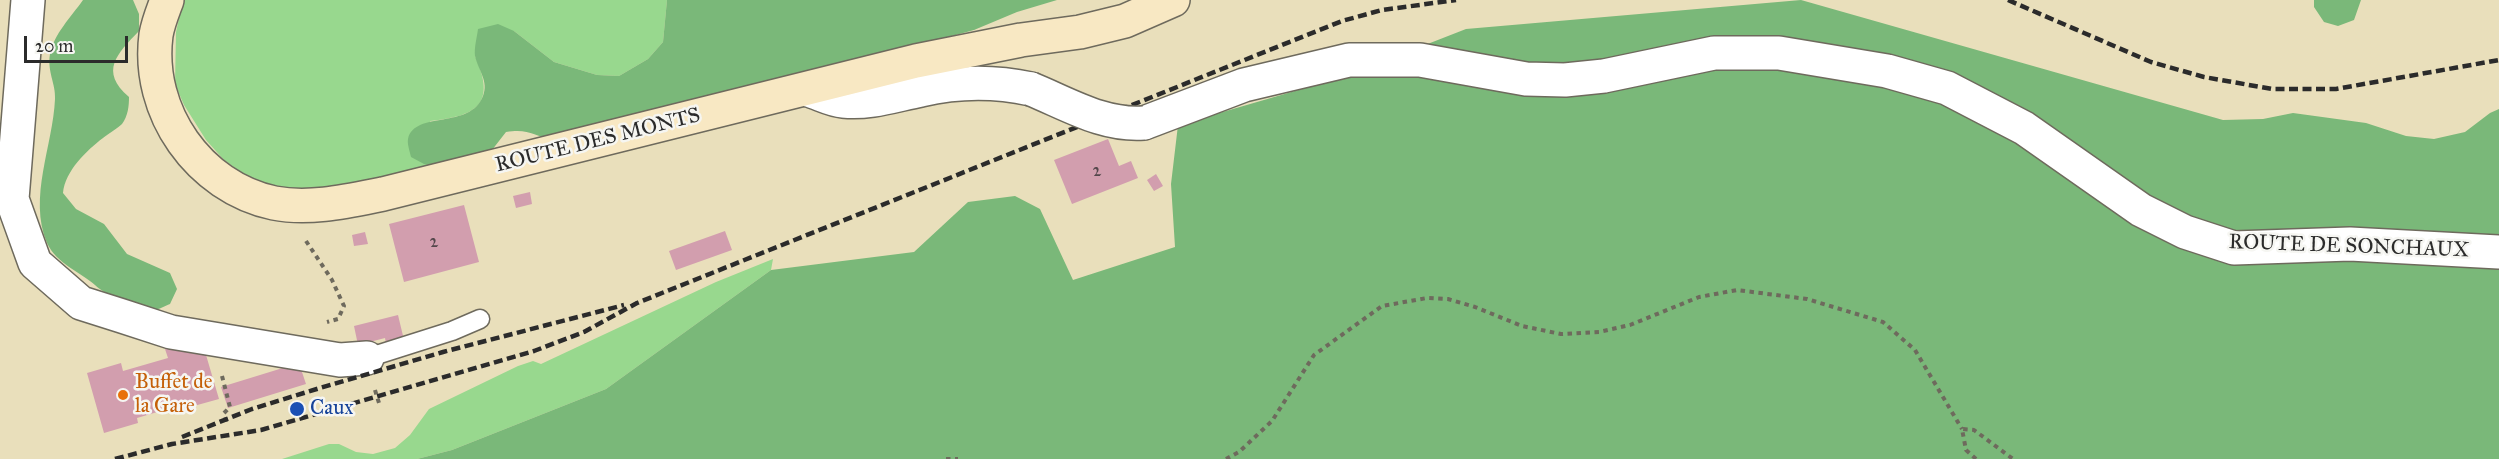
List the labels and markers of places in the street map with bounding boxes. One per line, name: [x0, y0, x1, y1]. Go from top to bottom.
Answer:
place label: Buffet de la Gare: [135, 370, 213, 420]
marker: Buffet de la Gare: [116, 388, 130, 402]
place label: Caux: [310, 396, 354, 422]
marker: Caux: [288, 400, 306, 418]

